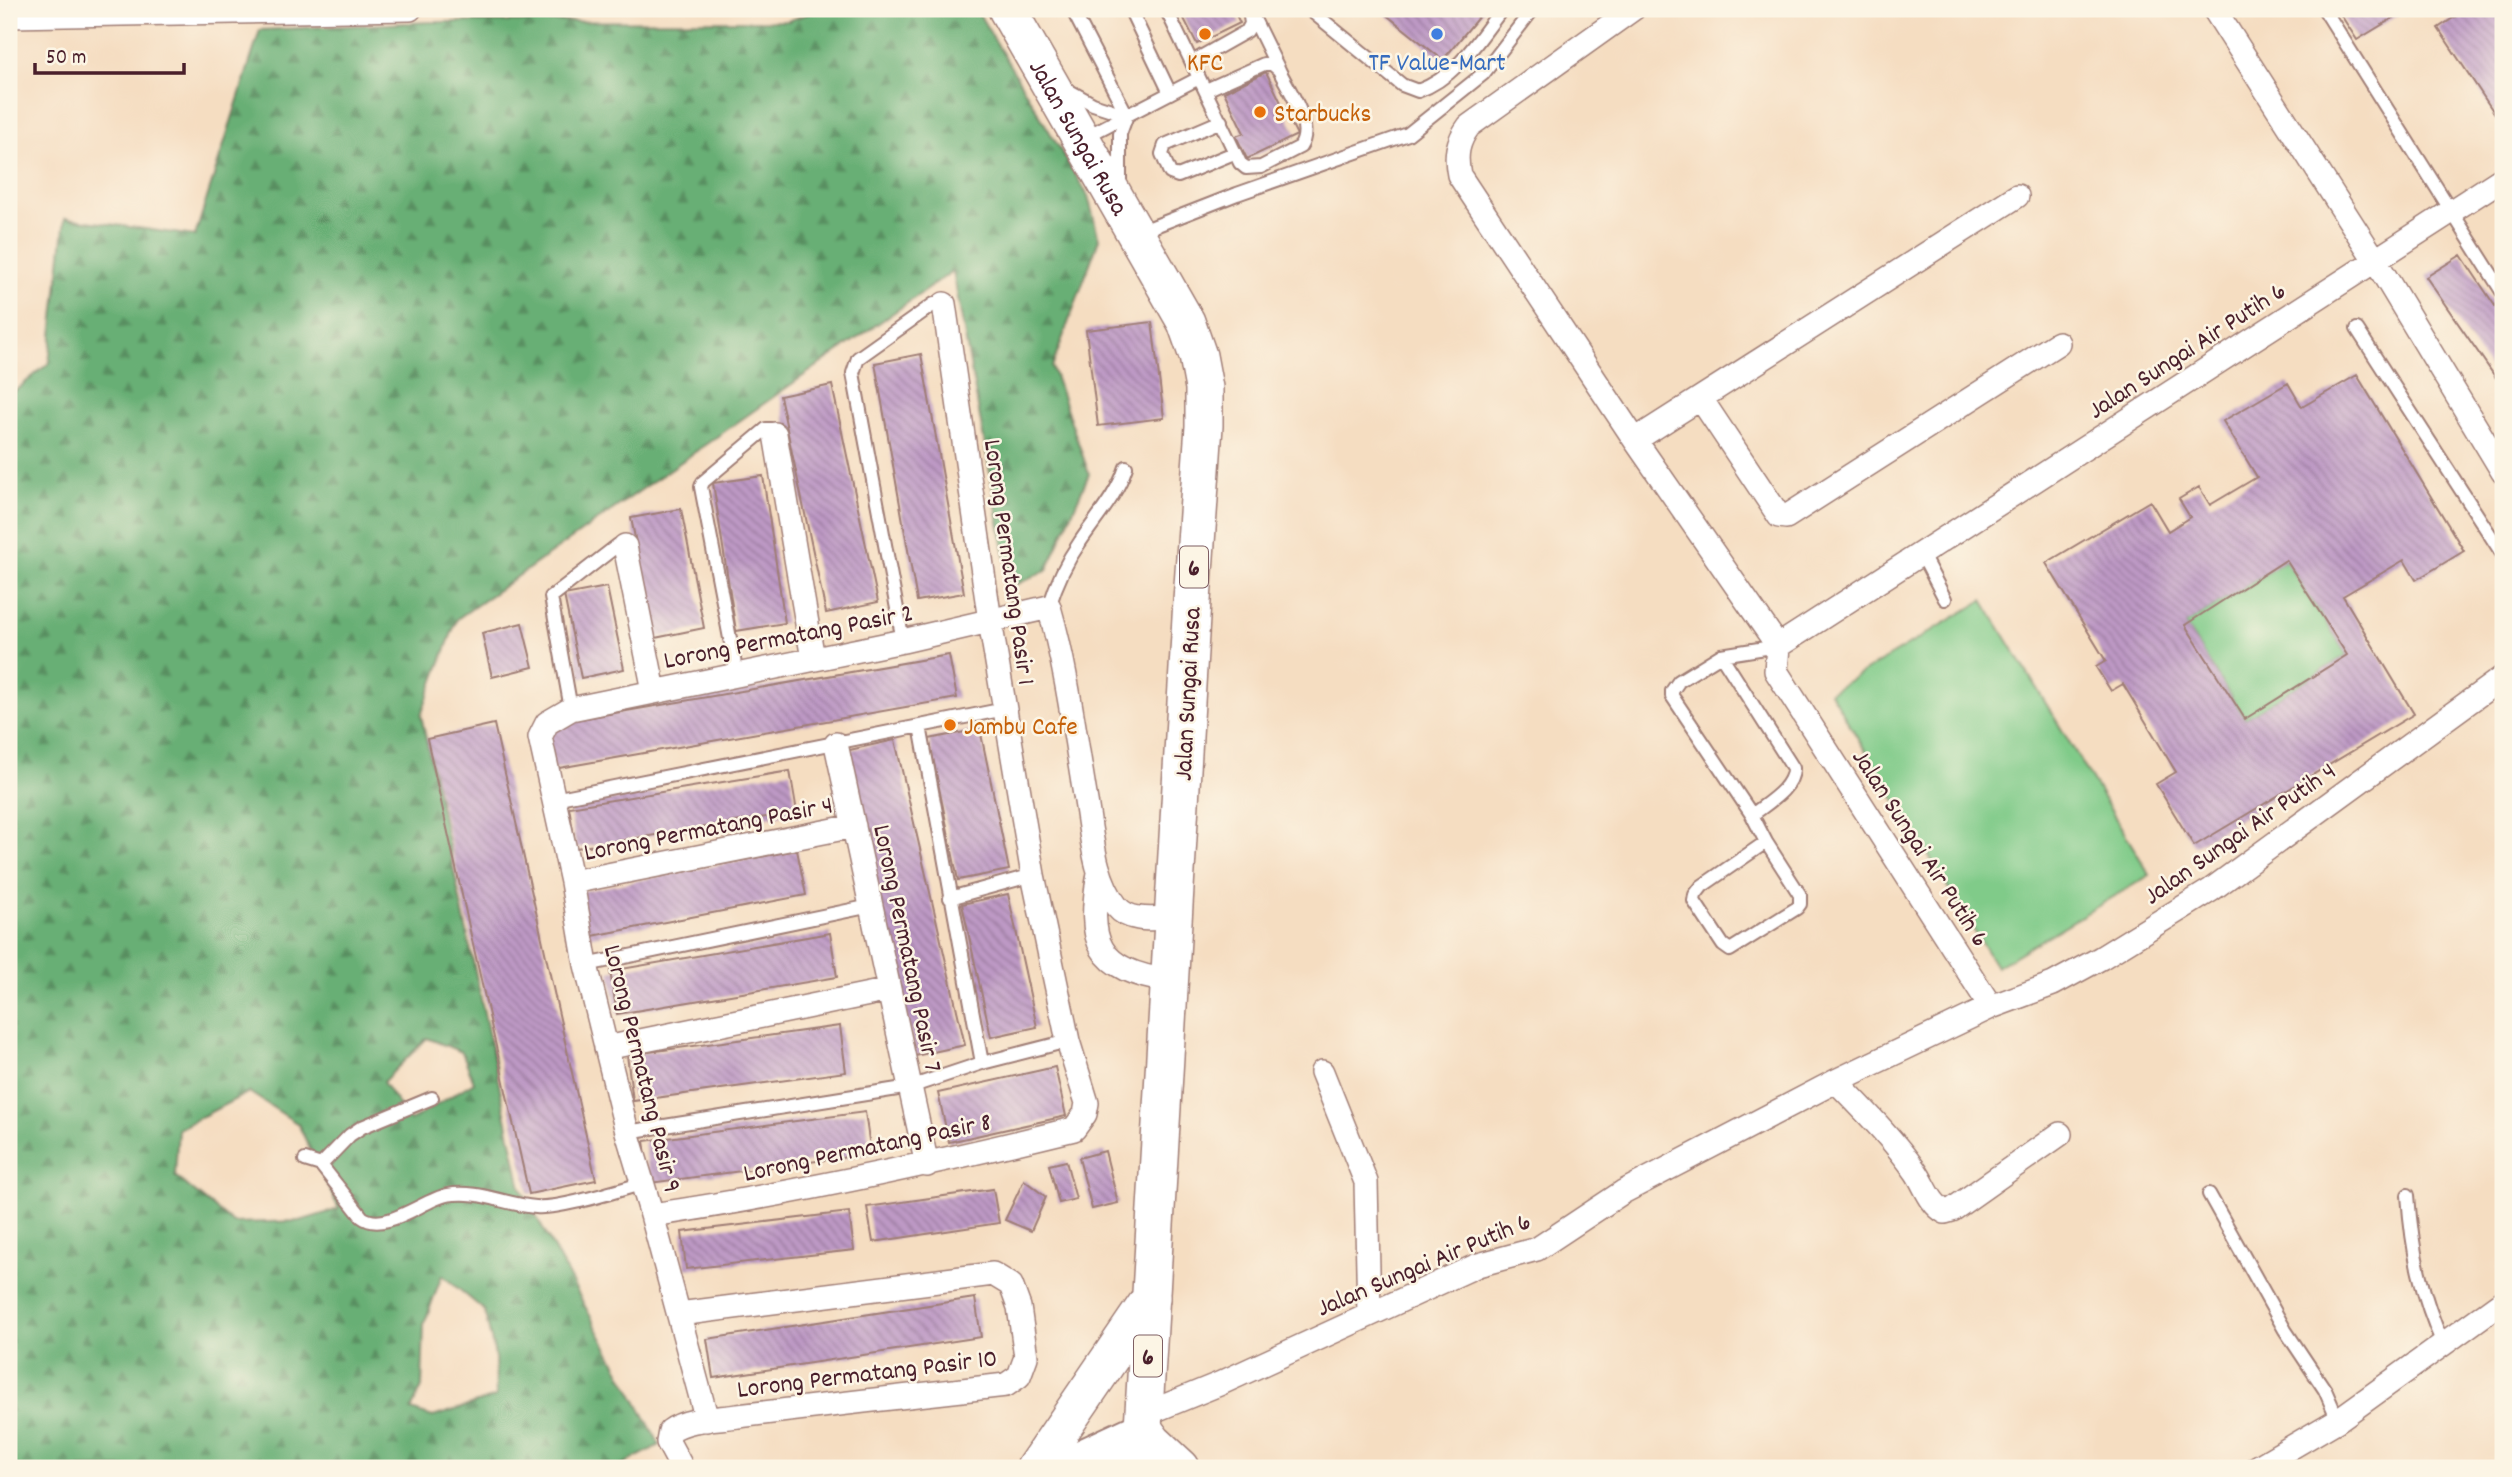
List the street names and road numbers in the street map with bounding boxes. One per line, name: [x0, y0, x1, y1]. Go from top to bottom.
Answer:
street label: Jalan Sungai Rusa: [1018, 54, 1137, 224]
street label: Jalan Sungai Air Putih 6: [2082, 274, 2294, 430]
street label: Lorong Permatang Pasir 1: [972, 437, 1043, 688]
road number: 6: [1180, 546, 1208, 588]
street label: Lorong Permatang Pasir 2: [661, 596, 917, 681]
street label: Jalan Sungai Rusa: [1166, 606, 1213, 782]
street label: Jalan Sungai Air Putih 6: [1841, 743, 1997, 955]
street label: Jalan Sungai Air Putih 4: [2137, 754, 2345, 915]
street label: Lorong Permatang Pasir 4: [581, 788, 836, 873]
street label: Lorong Permatang Pasir 7: [861, 822, 950, 1076]
street label: Lorong Permatang Pasir 9: [592, 941, 689, 1197]
street label: Lorong Permatang Pasir 8: [740, 1105, 995, 1194]
street label: Jalan Sungai Air Putih 6: [1312, 1204, 1537, 1328]
road number: 6: [1134, 1336, 1162, 1376]
street label: Lorong Permatang Pasir 10: [735, 1341, 1000, 1410]

